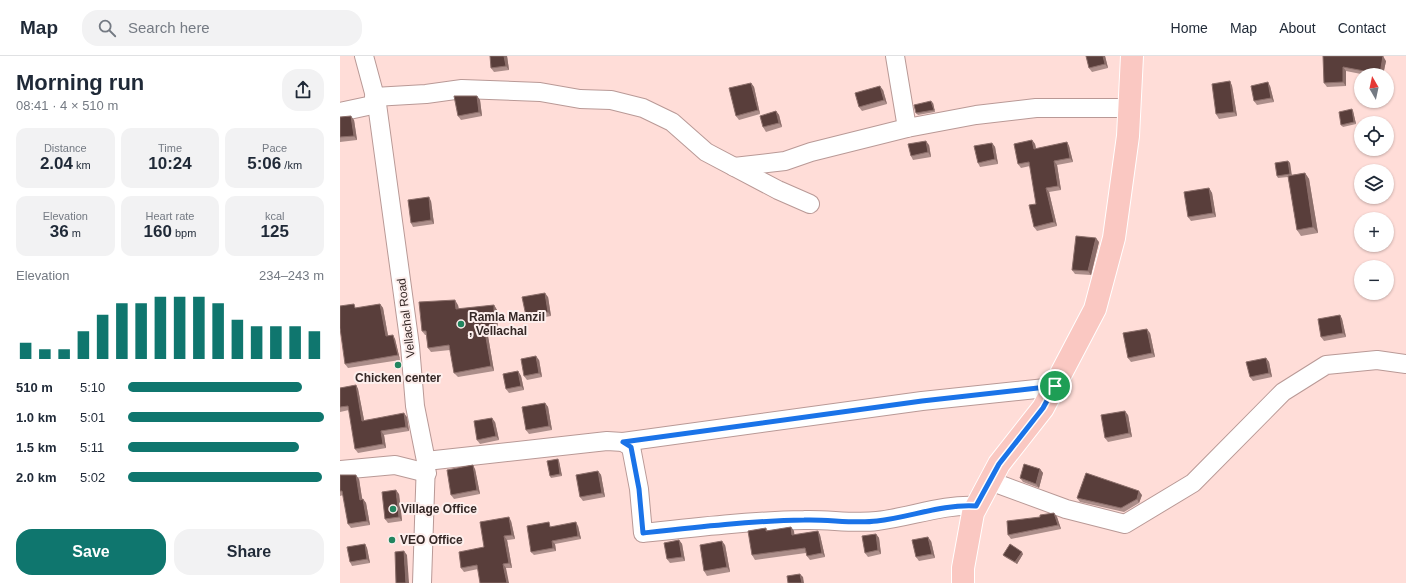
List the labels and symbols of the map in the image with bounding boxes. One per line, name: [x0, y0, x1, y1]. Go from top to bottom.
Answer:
north arrow: [1354, 68, 1394, 108]
street label: Vellachal Road: [394, 277, 418, 359]
place label: Ramla Manzil , Vellachal: [469, 310, 545, 338]
marker: Ramla Manzil , Vellachal: [456, 319, 466, 329]
marker: Chicken center: [393, 360, 403, 370]
pin: [1038, 369, 1072, 403]
place label: Chicken center: [355, 371, 441, 385]
place label: Village Office: [401, 502, 477, 516]
marker: Village Office: [388, 504, 398, 514]
place label: VEO Office: [400, 533, 463, 547]
marker: VEO Office: [387, 535, 397, 545]

